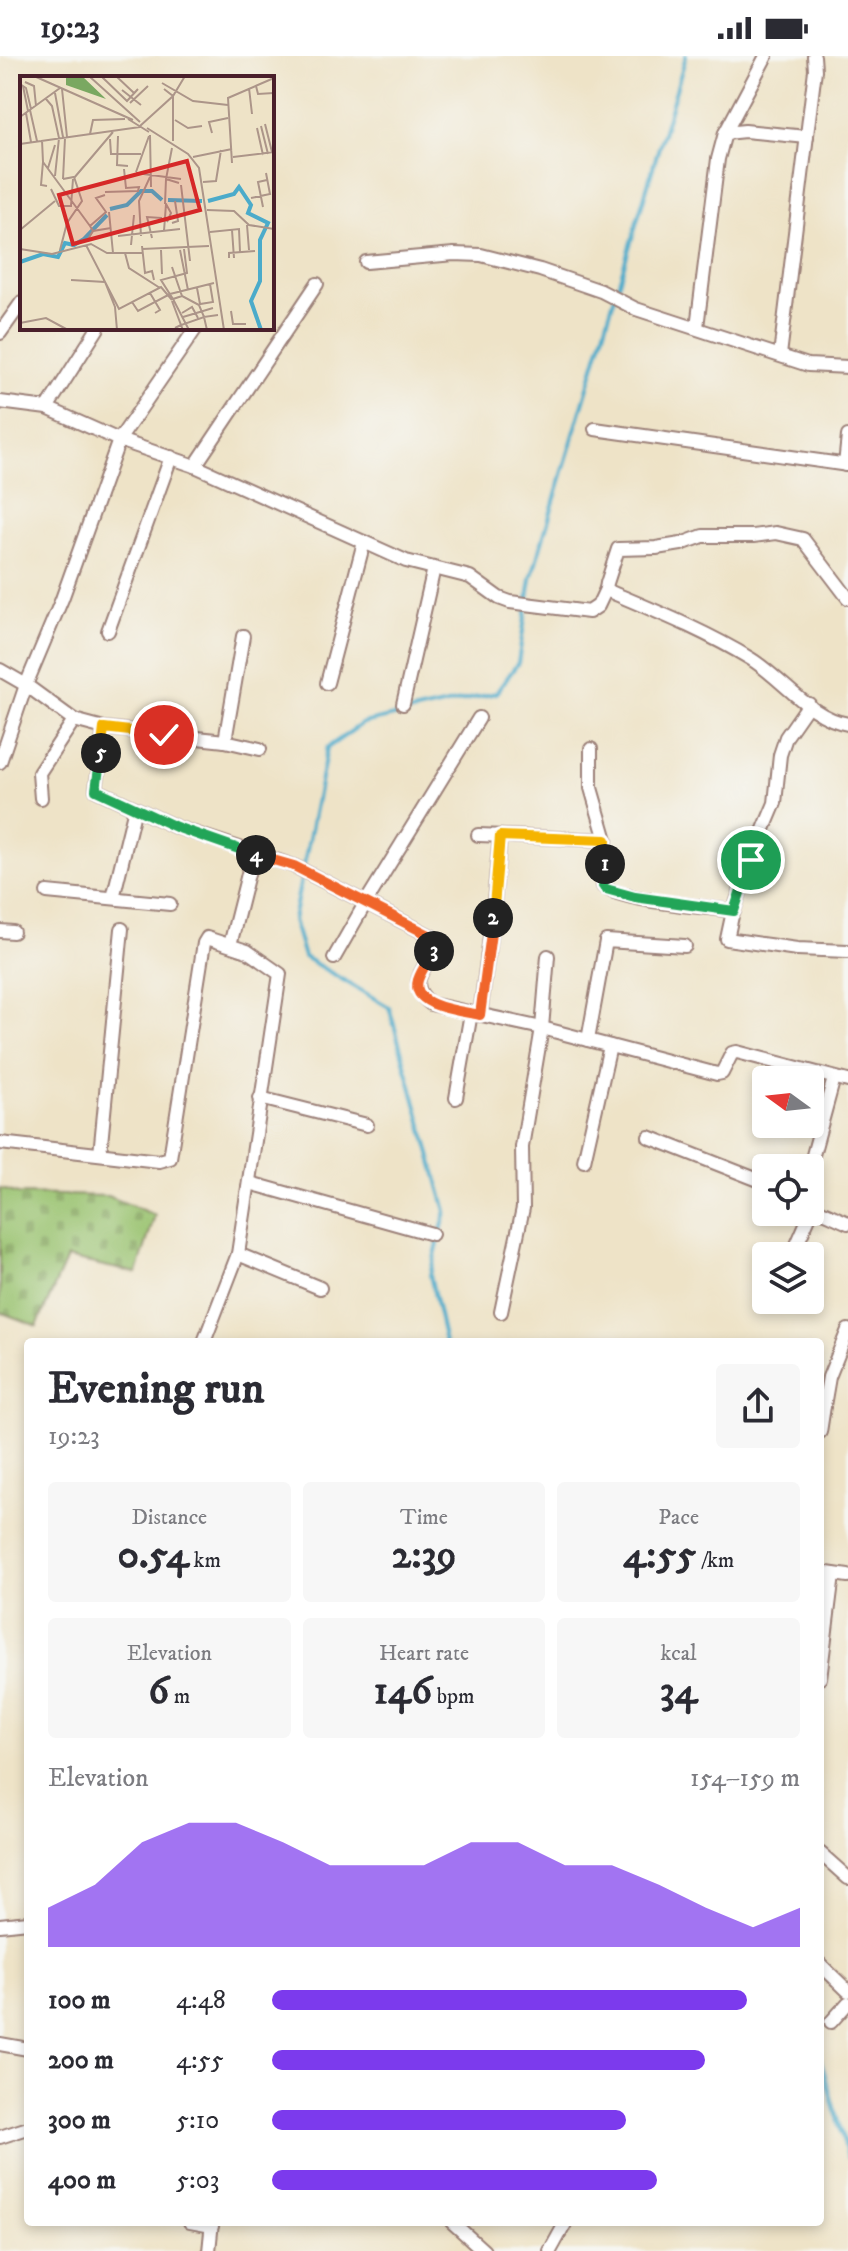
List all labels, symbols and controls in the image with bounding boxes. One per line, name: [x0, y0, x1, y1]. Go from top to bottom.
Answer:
text: 19:23: [40, 10, 100, 47]
inset map: [20, 76, 274, 330]
pin: [130, 701, 198, 769]
icon: check: [142, 713, 186, 757]
pin: 5: [81, 733, 121, 773]
text: 5: [96, 739, 106, 766]
pin: [717, 826, 785, 894]
pin: 4: [236, 835, 276, 875]
icon: arrive: [729, 838, 773, 882]
text: 4: [250, 841, 262, 868]
pin: 1: [585, 844, 625, 884]
text: 1: [601, 850, 609, 877]
pin: 2: [473, 898, 513, 938]
text: 2: [488, 904, 498, 931]
pin: 3: [414, 931, 454, 971]
text: 3: [430, 937, 438, 964]
north arrow: [752, 1066, 824, 1138]
map controls: [752, 1066, 824, 1314]
button: locate: [752, 1154, 824, 1226]
button: layers: [752, 1242, 824, 1314]
text: Evening run: [48, 1362, 265, 1417]
button: share: [716, 1364, 800, 1448]
text: 19:23: [48, 1420, 100, 1453]
text: Distance: [131, 1504, 207, 1531]
text: Time: [400, 1504, 448, 1531]
text: Pace: [658, 1504, 699, 1531]
text: 0.54: [118, 1531, 189, 1581]
text: 2:39: [392, 1531, 456, 1581]
text: 4:55: [623, 1531, 696, 1581]
text: km: [189, 1547, 221, 1574]
text: /km: [696, 1547, 734, 1574]
text: Elevation: [127, 1640, 212, 1667]
text: Heart rate: [379, 1640, 469, 1667]
text: kcal: [661, 1640, 697, 1667]
text: 6: [148, 1667, 169, 1717]
text: 146: [373, 1667, 432, 1717]
text: 34: [660, 1667, 698, 1717]
text: m: [169, 1683, 190, 1710]
text: bpm: [432, 1683, 475, 1710]
text: Elevation: [48, 1762, 149, 1795]
text: 154–159 m: [690, 1762, 800, 1795]
text: 100 m: [48, 1984, 111, 2017]
text: 4:48: [176, 1984, 226, 2017]
text: 200 m: [48, 2044, 114, 2077]
text: 4:55: [176, 2044, 224, 2077]
text: 300 m: [48, 2104, 111, 2137]
text: 5:10: [176, 2104, 219, 2137]
text: 400 m: [48, 2164, 116, 2197]
text: 5:03: [176, 2164, 219, 2197]

